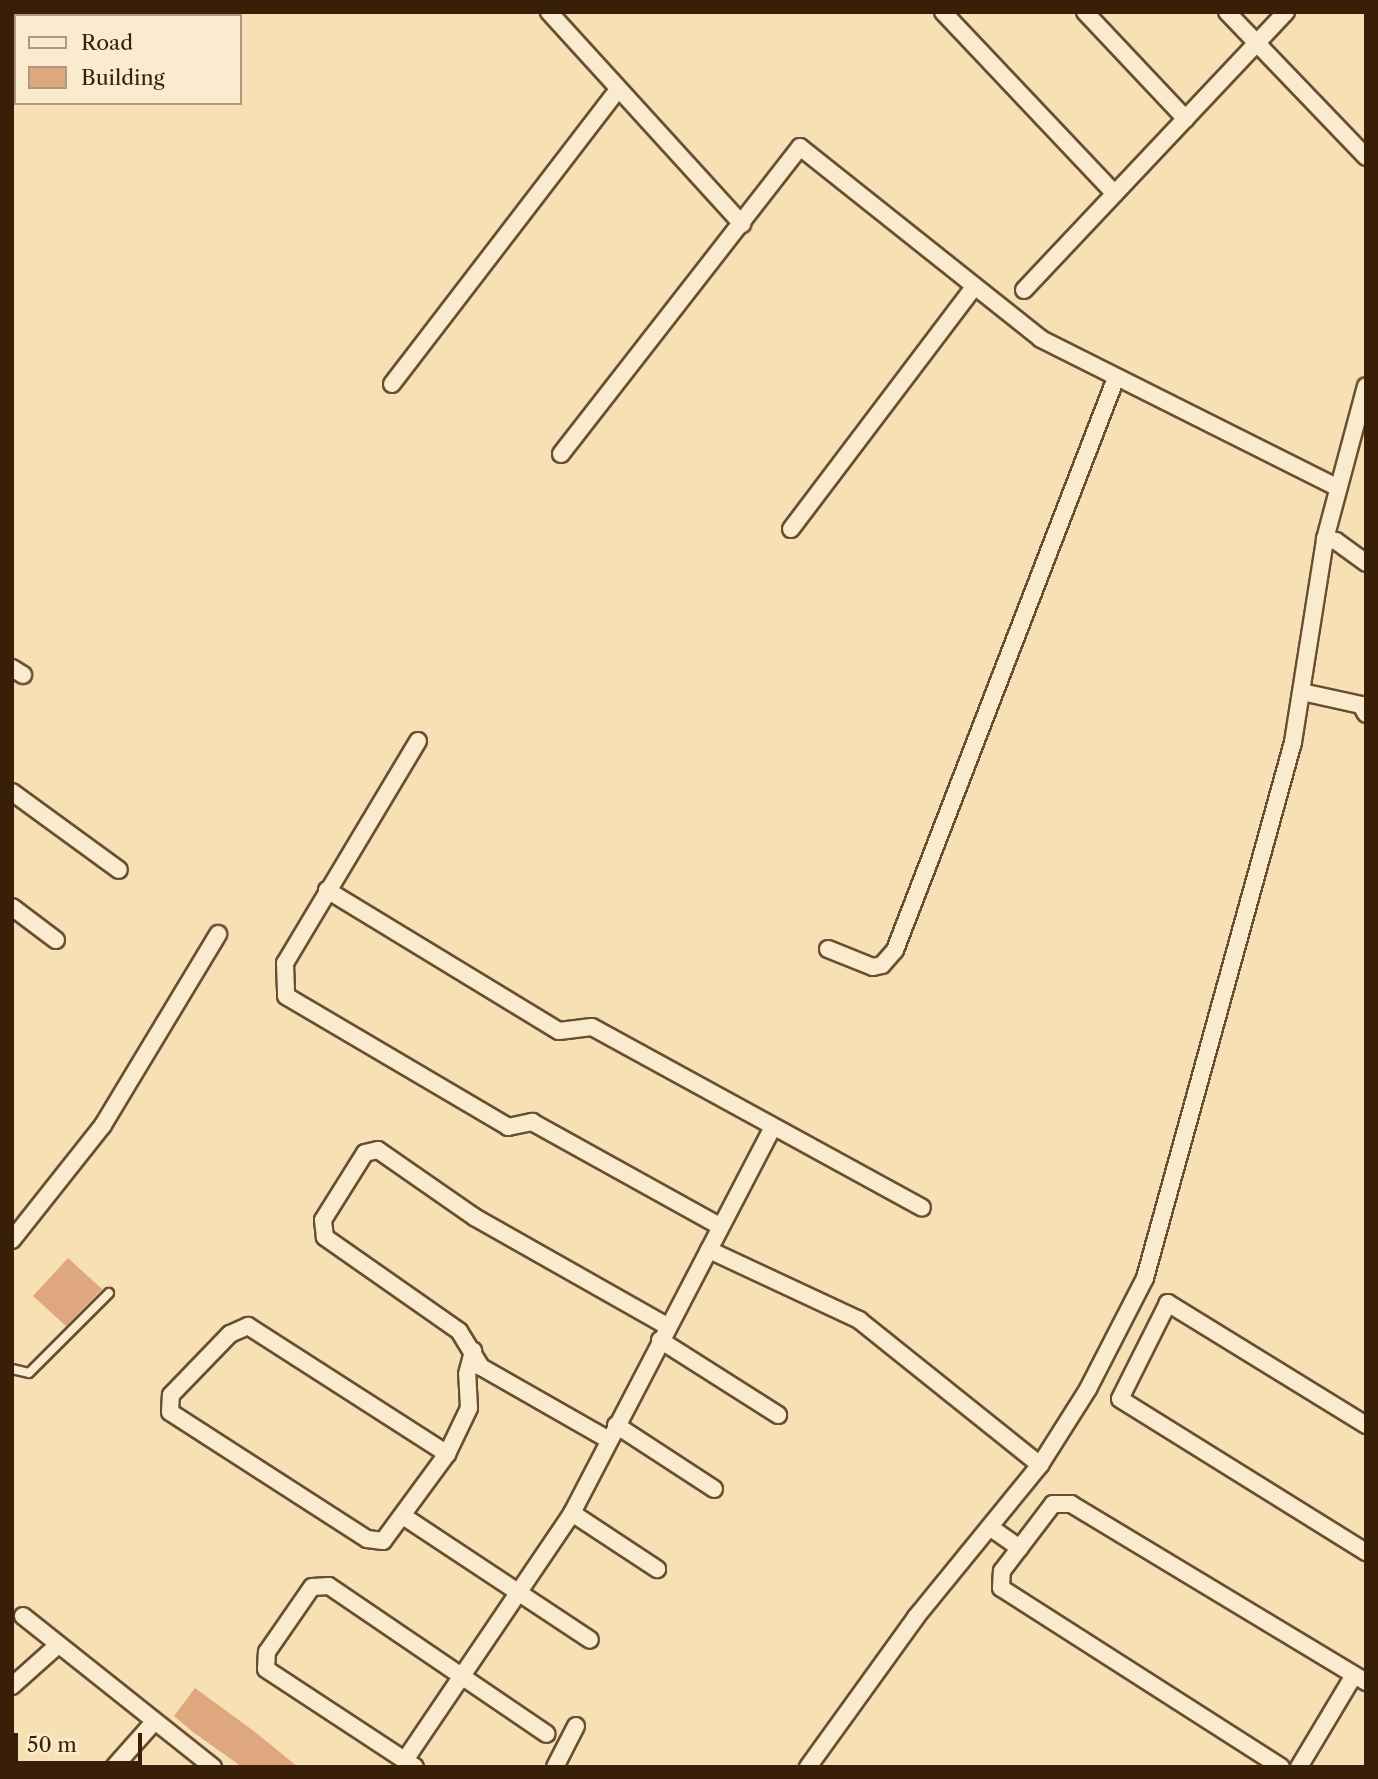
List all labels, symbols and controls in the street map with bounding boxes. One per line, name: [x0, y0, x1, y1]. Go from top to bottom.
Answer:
legend: [14, 14, 242, 105]
text: Road: [81, 30, 133, 55]
text: Building: [81, 65, 165, 90]
scale bar: [18, 1720, 145, 1764]
text: 50 m: [27, 1732, 77, 1757]

